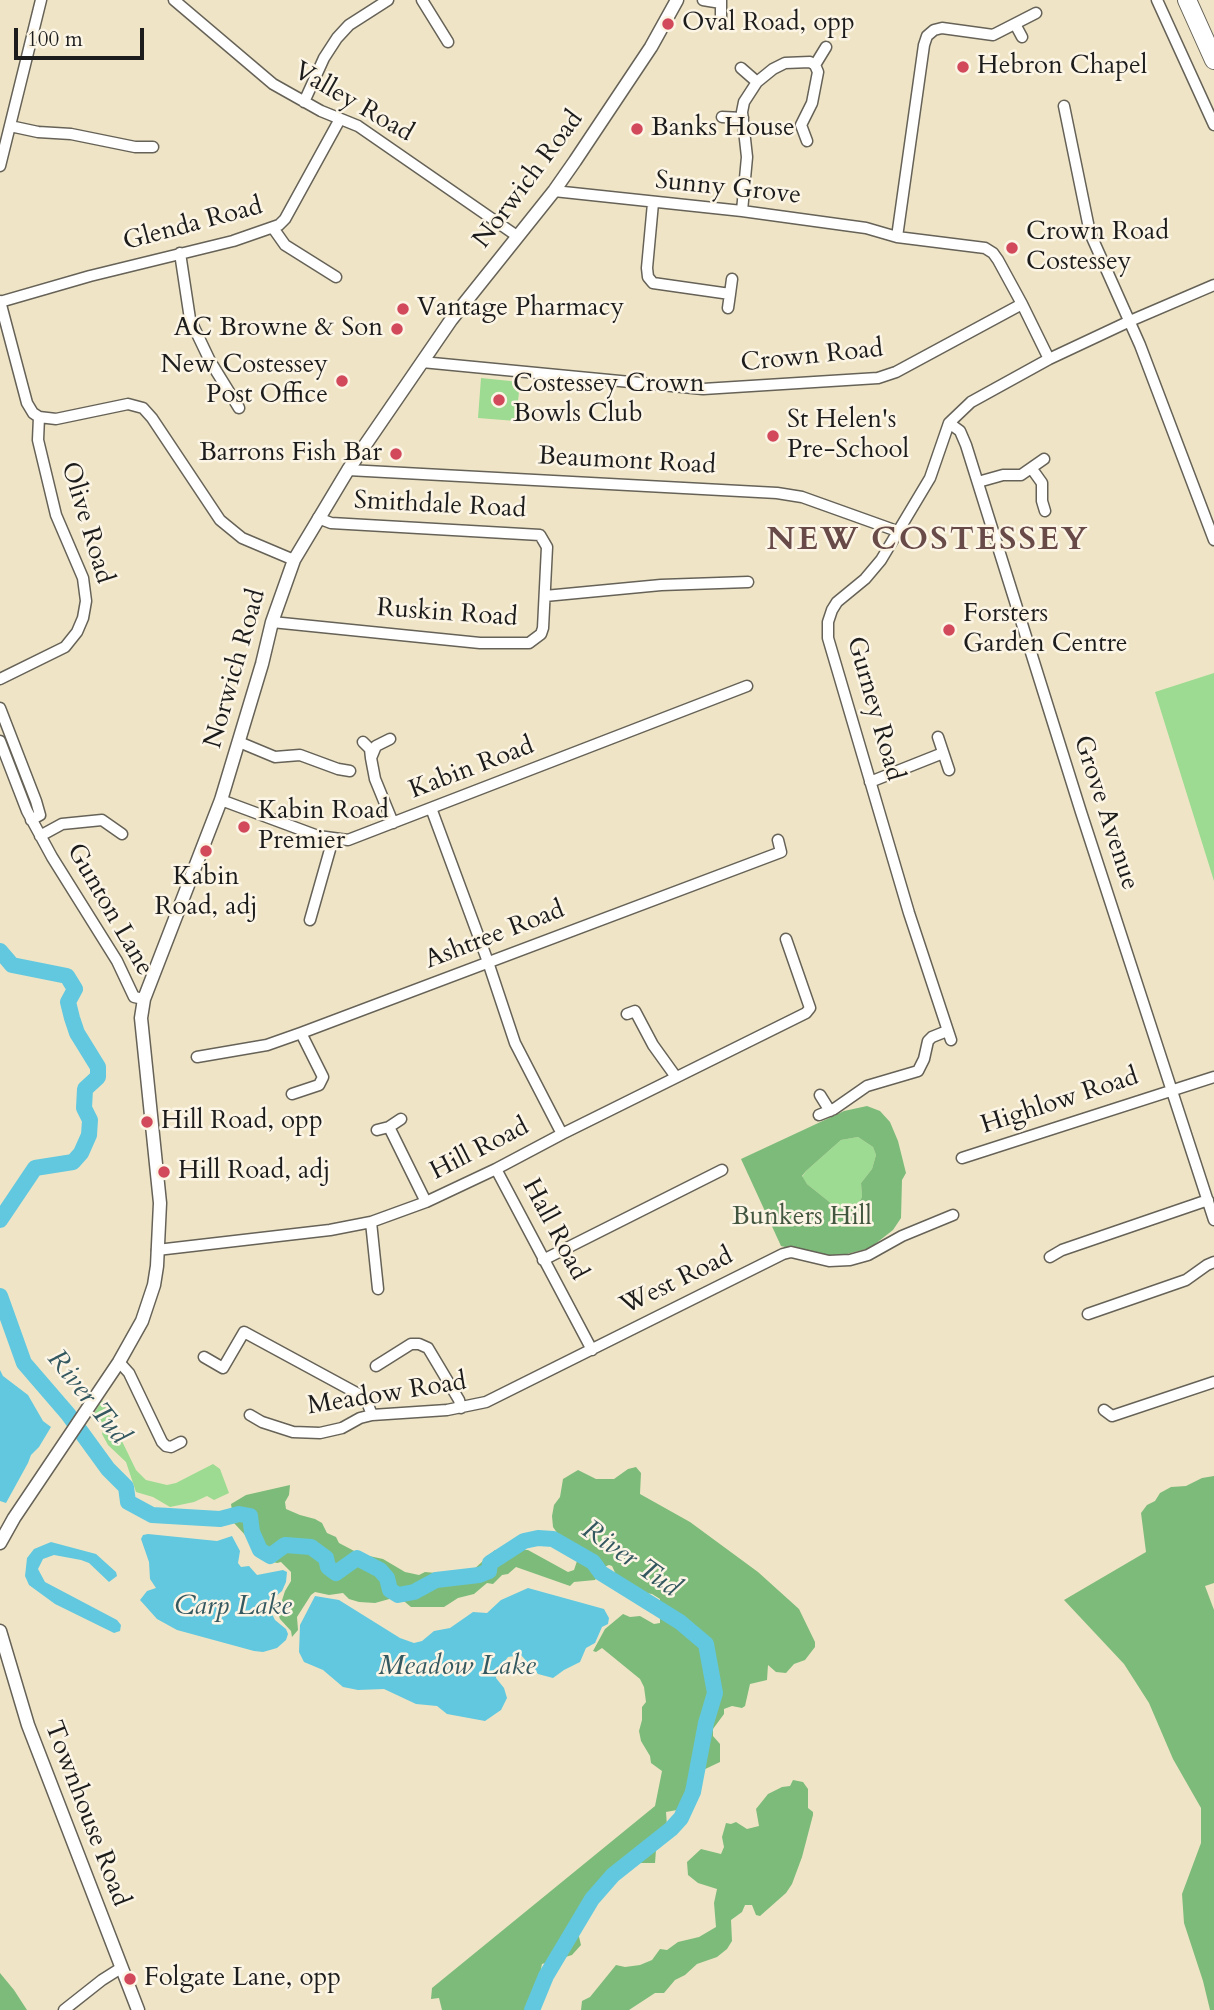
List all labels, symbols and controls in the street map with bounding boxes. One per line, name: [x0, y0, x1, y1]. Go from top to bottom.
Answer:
place label: Oval Road, opp: [682, 8, 855, 40]
scale bar: [18, 14, 147, 58]
marker: Oval Road, opp: [660, 16, 676, 32]
text: 100 m: [27, 25, 83, 54]
place label: Hebron Chapel: [977, 51, 1147, 83]
street label: Valley Road: [288, 56, 418, 150]
marker: Hebron Chapel: [955, 59, 971, 75]
street label: Norwich Road: [467, 105, 591, 255]
place label: Banks House: [651, 113, 795, 145]
marker: Banks House: [629, 121, 645, 137]
street label: Sunny Grove: [653, 166, 803, 212]
street label: Glenda Road: [120, 191, 266, 259]
place label: Crown Road Costessey: [1026, 217, 1169, 278]
marker: Crown Road Costessey: [1004, 240, 1020, 256]
place label: Vantage Pharmacy: [417, 293, 624, 325]
marker: Vantage Pharmacy: [395, 301, 411, 317]
place label: AC Browne & Son: [174, 313, 383, 345]
marker: AC Browne & Son: [389, 321, 405, 337]
street label: Crown Road: [739, 334, 885, 380]
place label: New Costessey Post Office: [161, 350, 328, 412]
place label: Costessey Crown Bowls Club: [513, 369, 705, 430]
marker: New Costessey Post Office: [334, 373, 350, 389]
marker: Costessey Crown Bowls Club: [491, 392, 507, 408]
place label: St Helen's Pre-School: [787, 405, 909, 466]
marker: St Helen's Pre-School: [765, 428, 781, 444]
place label: Barrons Fish Bar: [199, 438, 382, 470]
street label: Beaumont Road: [537, 442, 717, 482]
marker: Barrons Fish Bar: [388, 446, 404, 462]
street label: Olive Road: [53, 458, 119, 588]
street label: Smithdale Road: [353, 486, 527, 526]
district label: NEW COSTESSEY: [768, 521, 1088, 561]
street label: Norwich Road: [198, 586, 274, 752]
street label: Ruskin Road: [376, 594, 518, 634]
place label: Forsters Garden Centre: [963, 599, 1128, 660]
marker: Forsters Garden Centre: [941, 622, 957, 638]
street label: Gurney Road: [839, 633, 909, 785]
street label: Kabin Road: [405, 731, 539, 807]
street label: Grove Avenue: [1065, 732, 1145, 894]
place label: Kabin Road Premier: [258, 796, 389, 858]
marker: Kabin Road Premier: [236, 819, 252, 835]
street label: Gunton Lane: [59, 838, 159, 982]
marker: Kabin Road, adj: [198, 843, 214, 859]
place label: Kabin Road, adj: [154, 862, 258, 924]
street label: Ashtree Road: [421, 895, 569, 977]
street label: Highlow Road: [977, 1062, 1143, 1142]
place label: Hill Road, opp: [161, 1106, 323, 1138]
street label: Hill Road: [426, 1112, 534, 1188]
marker: Hill Road, opp: [139, 1114, 155, 1130]
place label: Hill Road, adj: [178, 1156, 330, 1188]
marker: Hill Road, adj: [156, 1164, 172, 1180]
street label: Hall Road: [514, 1174, 594, 1286]
park label: Bunkers Hill: [732, 1202, 872, 1234]
street label: West Road: [616, 1241, 738, 1323]
water label: River Tud: [39, 1344, 135, 1452]
street label: Meadow Road: [305, 1367, 469, 1423]
water label: River Tud: [574, 1514, 686, 1606]
water label: Carp Lake: [174, 1591, 292, 1625]
water label: Meadow Lake: [378, 1651, 536, 1685]
street label: Townhouse Road: [36, 1717, 136, 1911]
place label: Folgate Lane, opp: [144, 1963, 341, 1995]
marker: Folgate Lane, opp: [122, 1971, 138, 1987]

